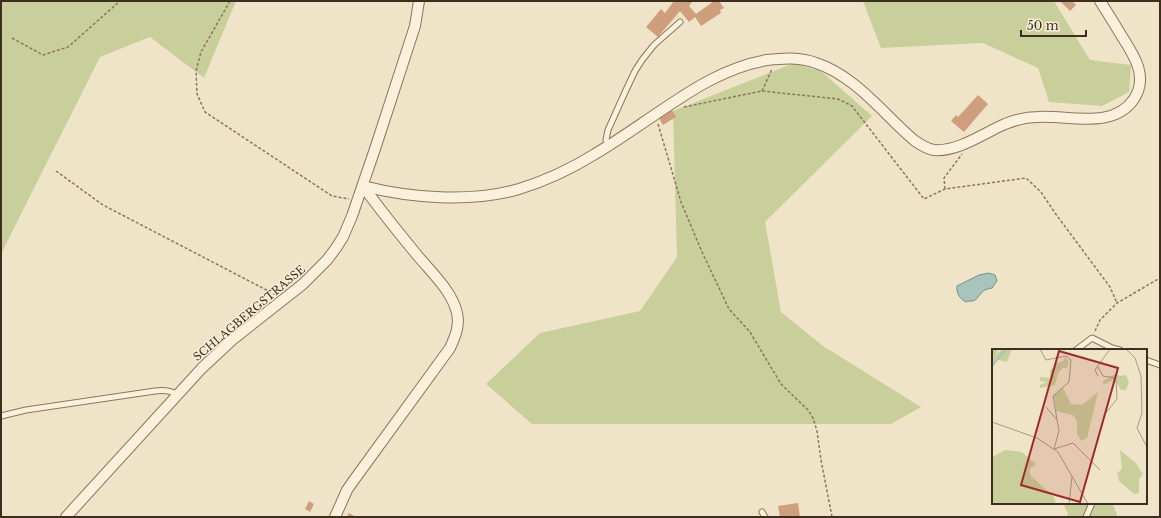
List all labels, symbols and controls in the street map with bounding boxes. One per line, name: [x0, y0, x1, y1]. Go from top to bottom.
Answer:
scale bar: [1021, 12, 1086, 38]
text: 50 m: [1027, 18, 1059, 33]
street label: SCHLAGBERGSTRASSE: [190, 262, 308, 364]
inset map: [992, 349, 1147, 504]

